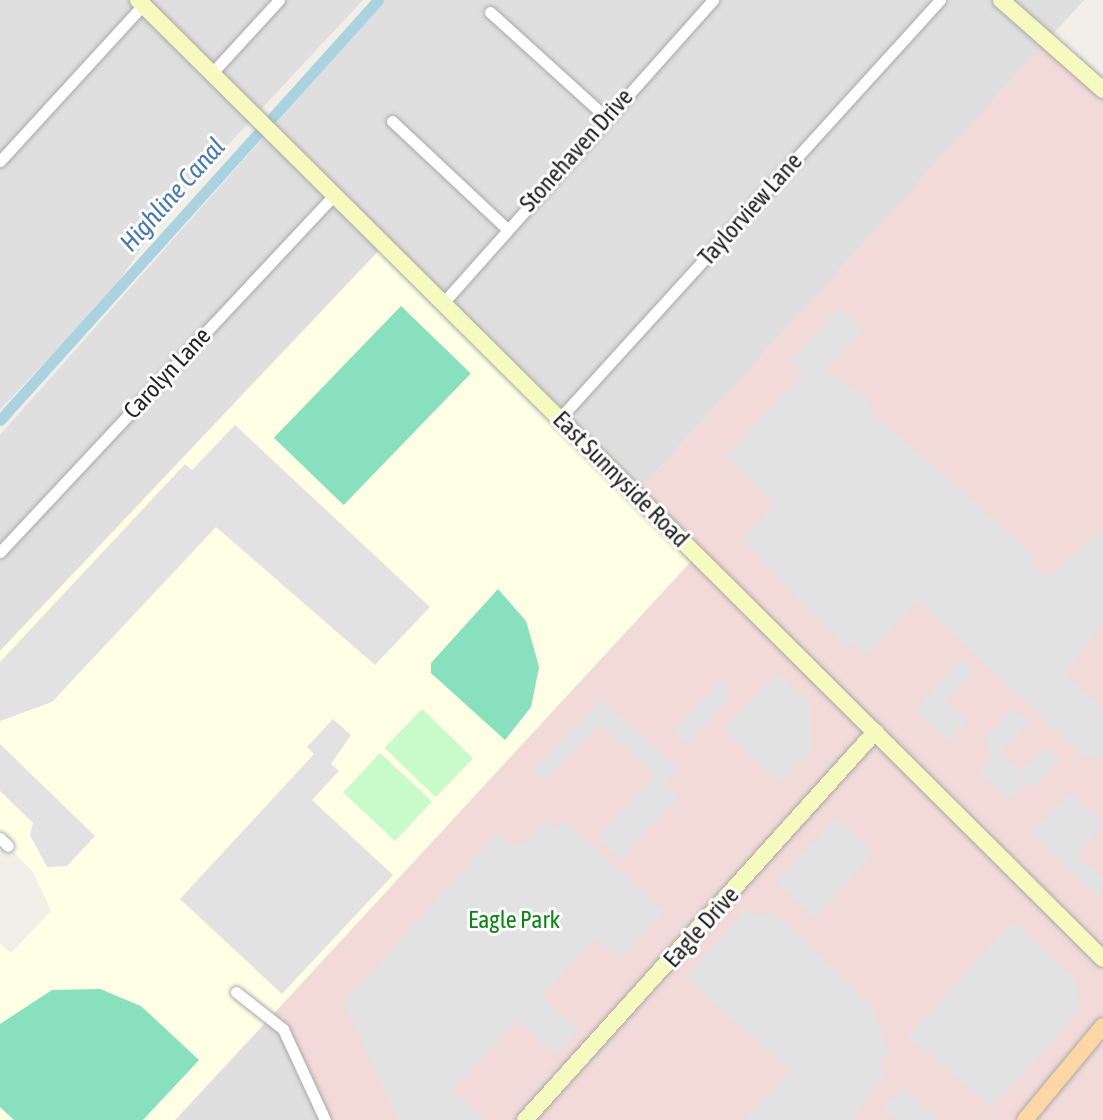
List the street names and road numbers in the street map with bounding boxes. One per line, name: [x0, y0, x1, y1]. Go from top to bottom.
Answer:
street label: Stonehaven Drive: [513, 83, 639, 217]
street label: Taylorview Lane: [692, 147, 808, 271]
street label: Carolyn Lane: [118, 321, 216, 425]
street label: East Sunnyside Road: [547, 405, 695, 553]
street label: Eagle Drive: [657, 881, 745, 973]

